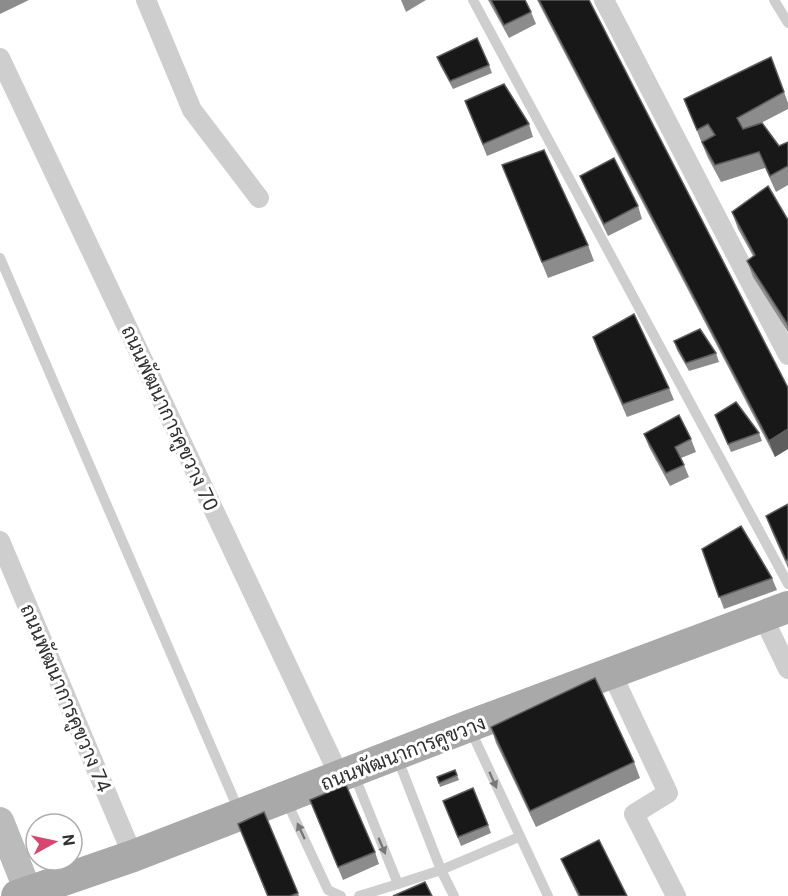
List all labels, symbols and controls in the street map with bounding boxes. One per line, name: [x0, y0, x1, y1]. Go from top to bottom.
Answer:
street label: ถนนพัฒนาการคูขวาง 70: [114, 321, 224, 516]
street label: ถนนพัฒนาการคูขวาง 74: [13, 600, 116, 797]
street label: ถนนพัฒนาการคูขวาง: [317, 711, 490, 798]
one-way arrow: [488, 771, 498, 789]
north arrow: [24, 812, 84, 872]
one-way arrow: [296, 823, 305, 840]
text: N: [58, 833, 79, 847]
one-way arrow: [378, 837, 387, 855]

